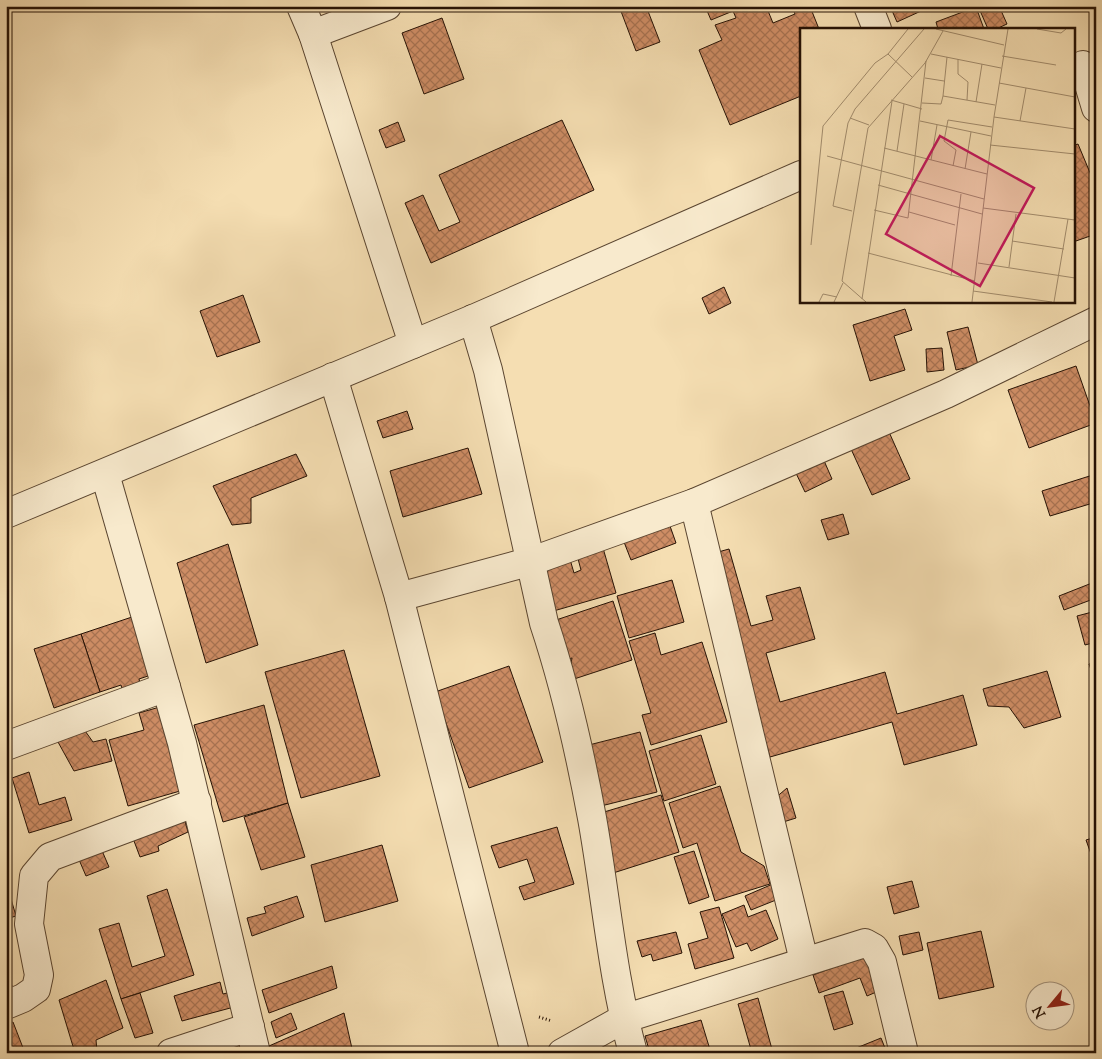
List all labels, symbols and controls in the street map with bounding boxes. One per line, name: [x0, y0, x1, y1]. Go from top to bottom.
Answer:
inset map: [800, 28, 1074, 302]
north arrow: [1024, 982, 1074, 1032]
text: N: [1029, 1002, 1052, 1021]

